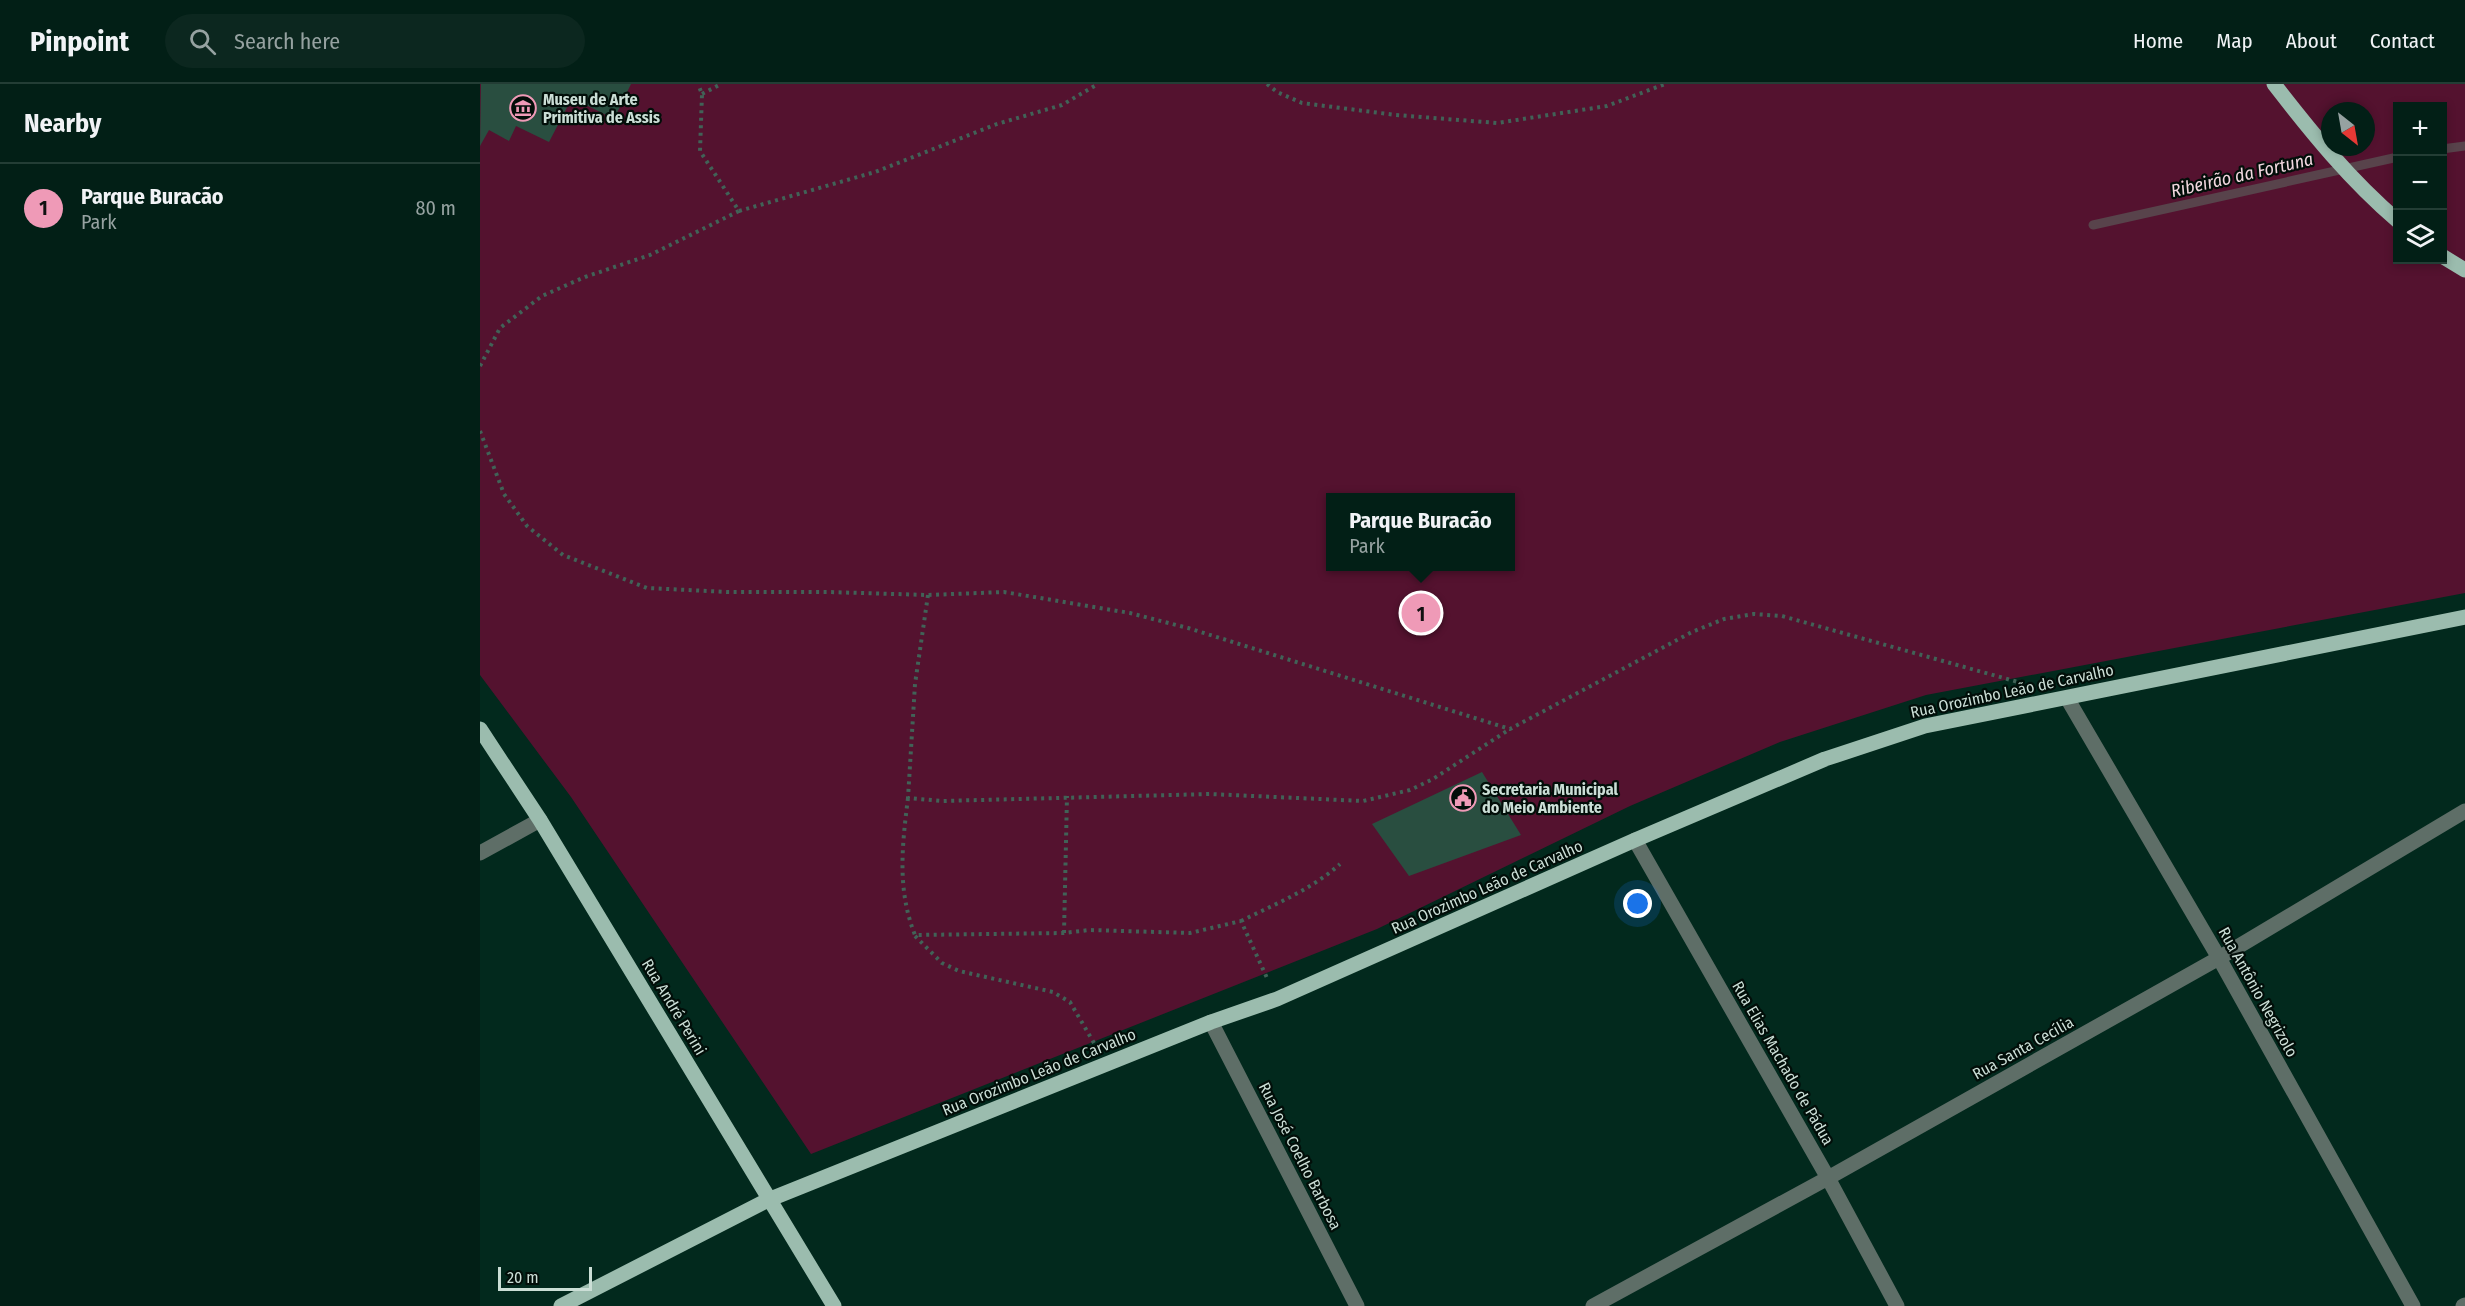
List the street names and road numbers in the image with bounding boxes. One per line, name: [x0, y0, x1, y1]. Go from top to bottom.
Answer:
street label: Rua Orozimbo Leão de Carvalho: [1909, 660, 2115, 722]
street label: Rua Orozimbo Leão de Carvalho: [1388, 836, 1586, 938]
street label: Rua Antônio Negrizolo: [2214, 924, 2302, 1060]
street label: Rua André Perini: [638, 955, 710, 1059]
street label: Rua Elias Machado de Pádua: [1728, 978, 1838, 1148]
street label: Rua Santa Cecília: [1969, 1012, 2077, 1084]
street label: Rua Orozimbo Leão de Carvalho: [939, 1024, 1139, 1120]
street label: Rua José Coelho Barbosa: [1255, 1079, 1345, 1233]

